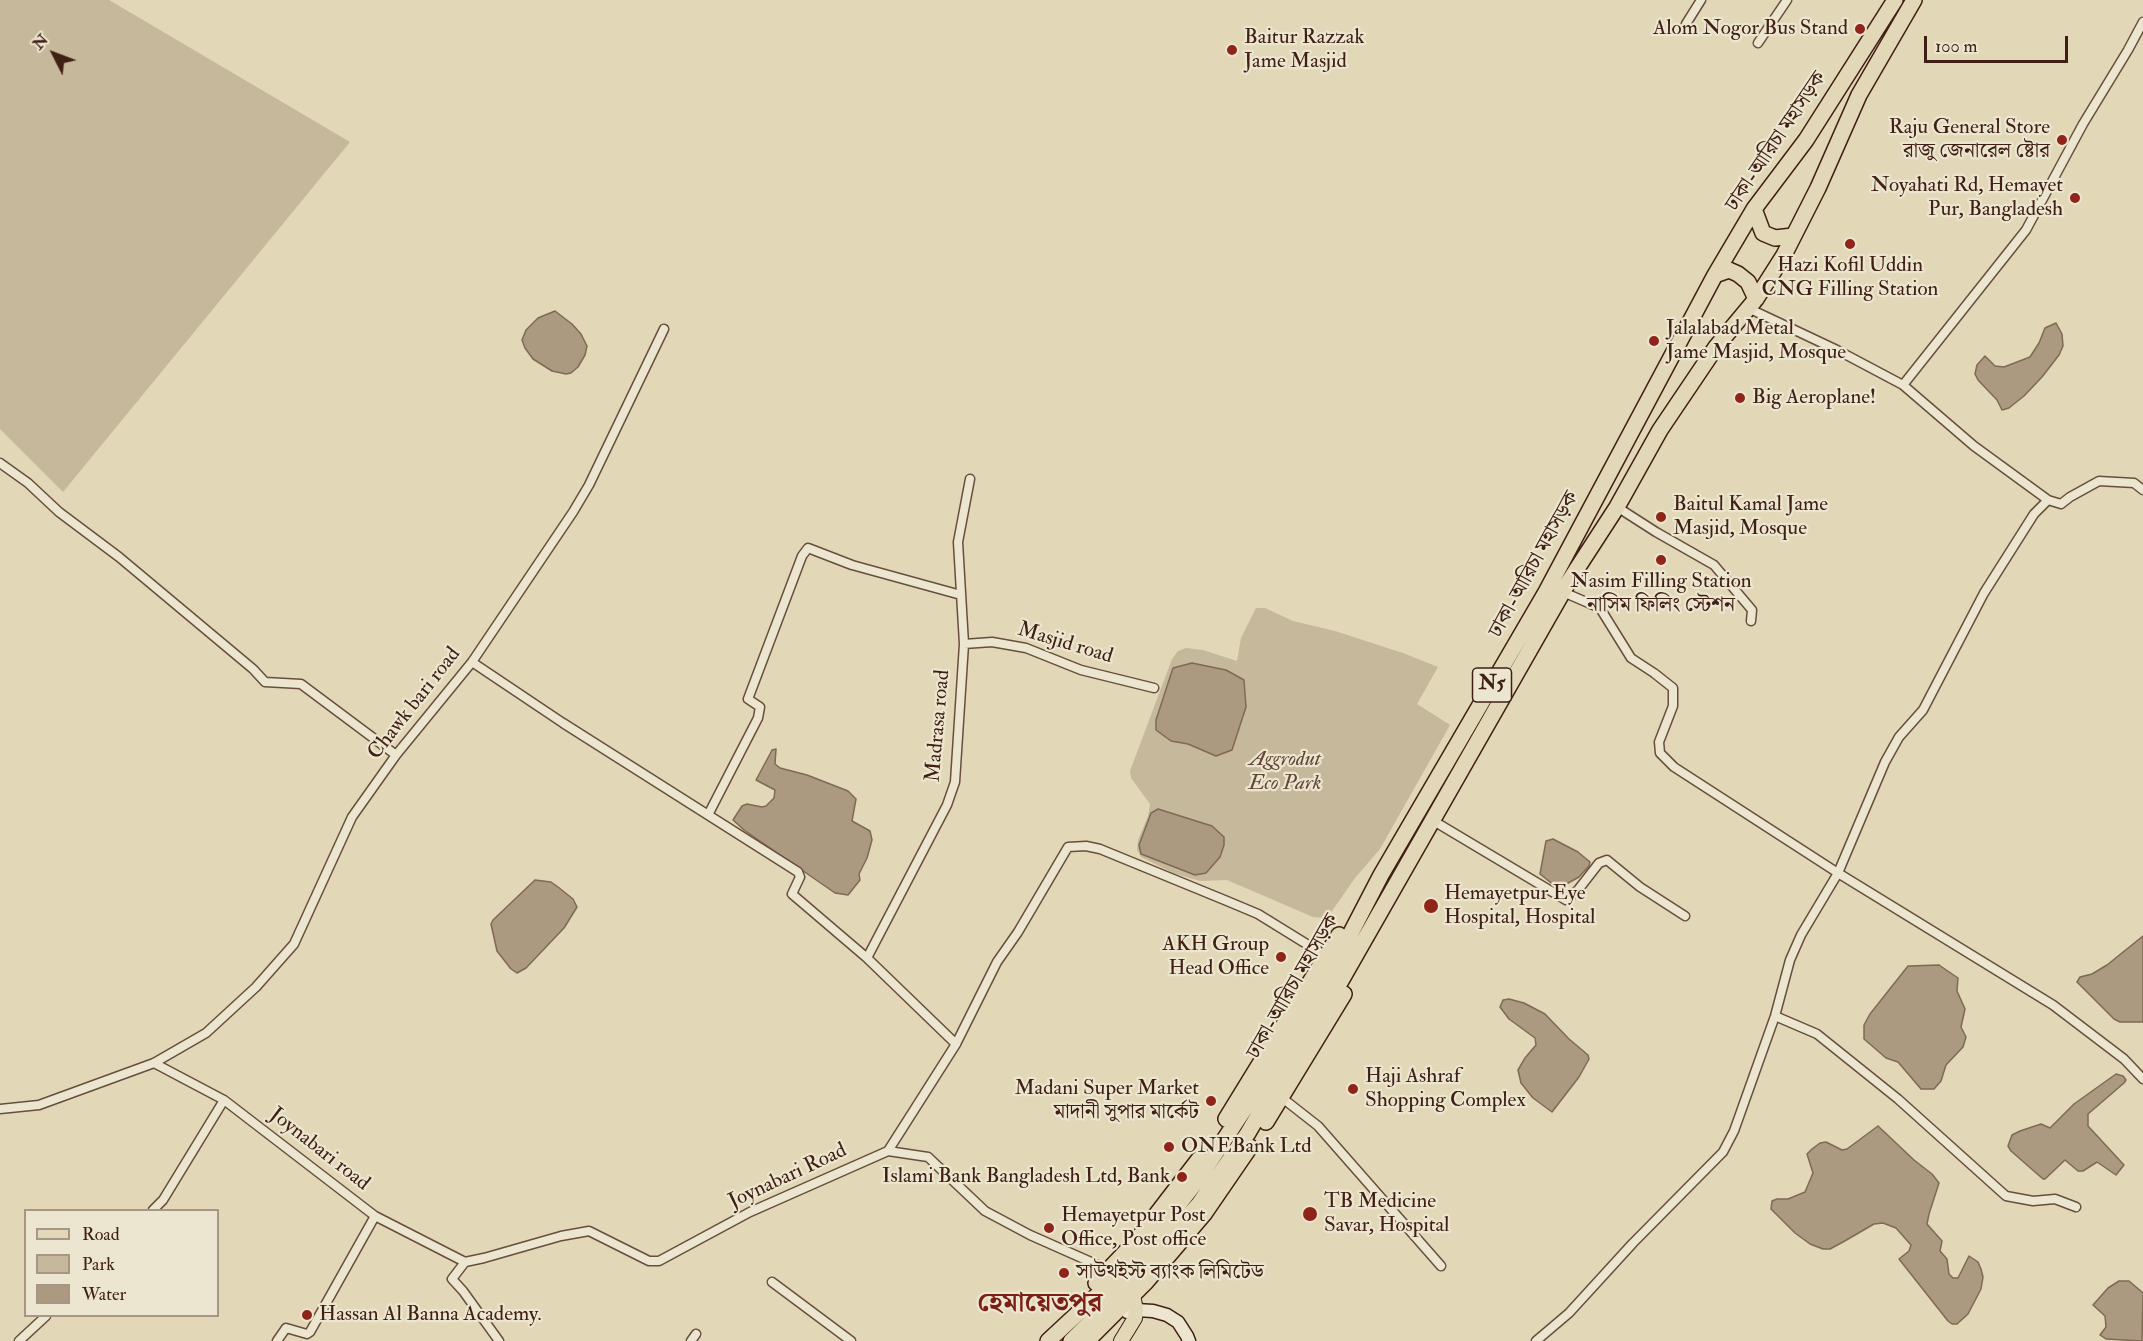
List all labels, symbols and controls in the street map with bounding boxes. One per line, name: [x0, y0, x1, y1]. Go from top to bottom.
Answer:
place label: Alom Nogor Bus Stand: [1653, 16, 1848, 42]
marker: Alom Nogor Bus Stand: [1853, 22, 1867, 36]
north arrow: [24, 24, 84, 84]
scale bar: [1927, 24, 2071, 62]
place label: Baitur Razzak Jame Masjid: [1244, 25, 1364, 75]
text: N: [28, 30, 53, 54]
text: 100 m: [1935, 35, 1978, 58]
marker: Baitur Razzak Jame Masjid: [1225, 43, 1239, 57]
street label: ঢাকা-আরিচা মহাসড়ক: [1721, 67, 1833, 217]
place label: Raju General Store রাজু জেনারেল ষ্টোর: [1889, 115, 2050, 165]
marker: Raju General Store রাজু জেনারেল ষ্টোর: [2055, 133, 2069, 147]
place label: Noyahati Rd, Hemayet Pur, Bangladesh: [1871, 173, 2063, 223]
marker: Noyahati Rd, Hemayet Pur, Bangladesh: [2068, 191, 2082, 205]
marker: Hazi Kofil Uddin CNG Filling Station: [1843, 237, 1857, 251]
place label: Hazi Kofil Uddin CNG Filling Station: [1762, 253, 1938, 303]
place label: Jalalabad Metal Jame Masjid, Mosque: [1666, 316, 1846, 366]
marker: Jalalabad Metal Jame Masjid, Mosque: [1647, 334, 1661, 348]
place label: Big Aeroplane!: [1752, 385, 1876, 411]
marker: Big Aeroplane!: [1733, 391, 1747, 405]
street label: ঢাকা-আরিচা মহাসড়ক: [1484, 488, 1586, 642]
place label: Baitul Kamal Jame Masjid, Mosque: [1673, 492, 1828, 542]
marker: Baitul Kamal Jame Masjid, Mosque: [1654, 510, 1668, 524]
marker: Nasim Filling Station নাসিম ফিলিং স্টেশন: [1654, 553, 1668, 567]
place label: Nasim Filling Station নাসিম ফিলিং স্টেশন: [1570, 569, 1752, 619]
street label: Masjid road: [1014, 618, 1116, 670]
street label: Chawk bari road: [363, 643, 467, 765]
road number: N5: [1472, 668, 1512, 702]
street label: Madrasa road: [922, 669, 956, 783]
park label: Aggrodut Eco Park: [1248, 747, 1322, 797]
place label: Hemayetpur Eye Hospital, Hospital: [1444, 881, 1595, 931]
marker: Hemayetpur Eye Hospital, Hospital: [1422, 897, 1440, 915]
street label: ঢাকা-আরিচা মহাসড়ক: [1242, 910, 1346, 1064]
place label: AKH Group Head Office: [1162, 932, 1269, 982]
marker: AKH Group Head Office: [1274, 950, 1288, 964]
place label: Haji Ashraf Shopping Complex: [1365, 1064, 1526, 1114]
place label: Madani Super Market মাদানী সুপার মার্কেট: [1014, 1076, 1199, 1126]
marker: Haji Ashraf Shopping Complex: [1346, 1082, 1360, 1096]
marker: Madani Super Market মাদানী সুপার মার্কেট: [1204, 1094, 1218, 1108]
street label: Joynabari road: [264, 1103, 374, 1197]
place label: ONEBank Ltd: [1181, 1134, 1312, 1160]
street label: Joynabari Road: [725, 1139, 851, 1215]
marker: ONEBank Ltd: [1162, 1140, 1176, 1154]
place label: Islami Bank Bangladesh Ltd, Bank: [882, 1164, 1170, 1190]
marker: Islami Bank Bangladesh Ltd, Bank: [1175, 1170, 1189, 1184]
place label: TB Medicine Savar, Hospital: [1324, 1189, 1450, 1239]
place label: Hemayetpur Post Office, Post office: [1061, 1203, 1206, 1253]
marker: TB Medicine Savar, Hospital: [1301, 1205, 1319, 1223]
legend: [24, 1209, 219, 1317]
marker: Hemayetpur Post Office, Post office: [1042, 1221, 1056, 1235]
text: Road: [82, 1223, 120, 1246]
text: Park: [82, 1253, 115, 1276]
place label: সাউথইস্ট ব্যাংক লিমিটেড: [1076, 1260, 1264, 1286]
marker: সাউথইস্ট ব্যাংক লিমিটেড: [1057, 1266, 1071, 1280]
text: Water: [82, 1283, 126, 1306]
district label: হেমায়েতপুর: [978, 1289, 1102, 1321]
place label: Hassan Al Banna Academy.: [319, 1302, 542, 1328]
marker: Hassan Al Banna Academy.: [300, 1308, 314, 1322]

